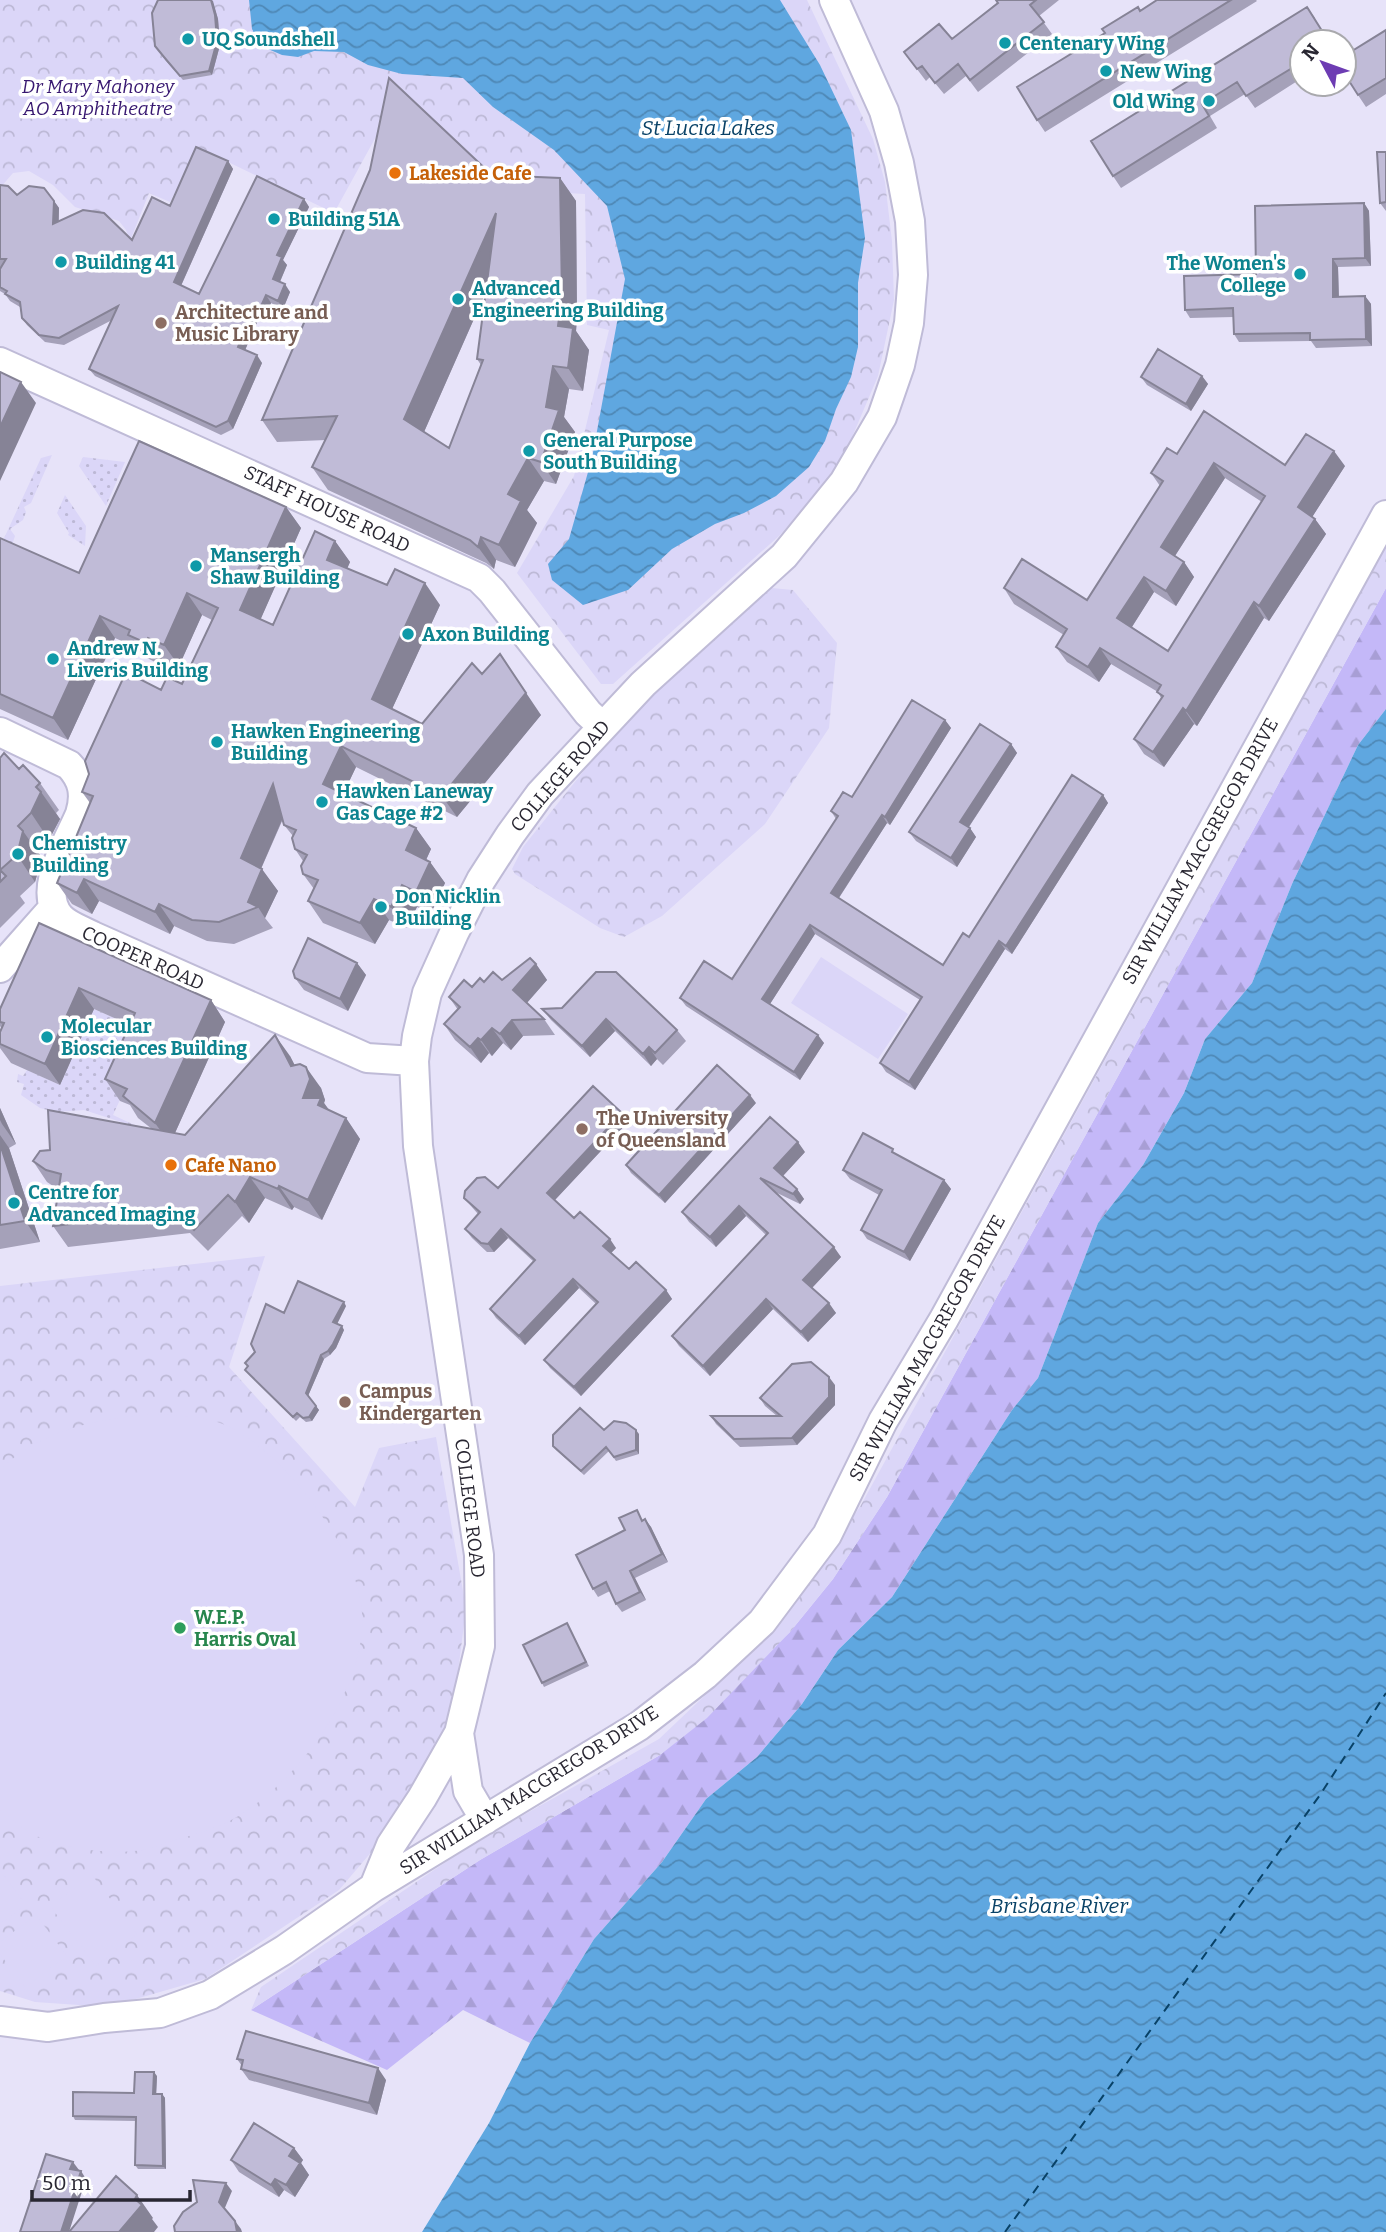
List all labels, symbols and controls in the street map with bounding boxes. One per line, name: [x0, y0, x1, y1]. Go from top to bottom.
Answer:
place label: UQ Soundshell: [202, 28, 335, 51]
north arrow: [1288, 28, 1358, 98]
marker: UQ Soundshell: [180, 31, 196, 47]
place label: Centenary Wing: [1019, 32, 1165, 55]
marker: Centenary Wing: [997, 35, 1013, 51]
text: N: [1297, 39, 1324, 65]
place label: New Wing: [1120, 60, 1212, 83]
marker: New Wing: [1098, 63, 1114, 79]
park label: Dr Mary Mahoney AO Amphitheatre: [22, 75, 176, 120]
place label: Old Wing: [1112, 90, 1195, 113]
marker: Old Wing: [1201, 93, 1217, 109]
water label: St Lucia Lakes: [641, 115, 775, 141]
place label: Lakeside Cafe: [409, 162, 532, 185]
marker: Lakeside Cafe: [387, 165, 403, 181]
place label: Building 51A: [288, 208, 401, 231]
marker: Building 51A: [266, 211, 282, 227]
place label: Building 41: [75, 251, 176, 274]
place label: The Women's College: [1167, 252, 1286, 297]
marker: Building 41: [53, 254, 69, 270]
marker: The Women's College: [1292, 266, 1308, 282]
place label: Advanced Engineering Building: [472, 277, 664, 322]
marker: Advanced Engineering Building: [450, 291, 466, 307]
place label: Architecture and Music Library: [175, 301, 329, 346]
marker: Architecture and Music Library: [153, 315, 169, 331]
place label: General Purpose South Building: [543, 429, 693, 474]
marker: General Purpose South Building: [521, 443, 537, 459]
street label: STAFF HOUSE ROAD: [240, 460, 414, 558]
place label: Mansergh Shaw Building: [210, 544, 340, 589]
marker: Mansergh Shaw Building: [188, 558, 204, 574]
place label: Axon Building: [422, 623, 549, 646]
marker: Axon Building: [400, 626, 416, 642]
place label: Andrew N. Liveris Building: [67, 637, 208, 682]
marker: Andrew N. Liveris Building: [45, 651, 61, 667]
street label: SIR WILLIAM MACGREGOR DRIVE: [1117, 714, 1283, 988]
street label: COLLEGE ROAD: [505, 716, 615, 836]
place label: Hawken Engineering Building: [231, 720, 420, 765]
marker: Hawken Engineering Building: [209, 734, 225, 750]
place label: Hawken Laneway Gas Cage #2: [336, 780, 494, 825]
marker: Hawken Laneway Gas Cage #2: [314, 794, 330, 810]
place label: Chemistry Building: [32, 832, 127, 877]
marker: Chemistry Building: [10, 846, 26, 862]
place label: Don Nicklin Building: [395, 885, 502, 930]
marker: Don Nicklin Building: [373, 899, 389, 915]
street label: COOPER ROAD: [78, 921, 208, 995]
place label: Molecular Biosciences Building: [61, 1015, 247, 1060]
marker: Molecular Biosciences Building: [39, 1029, 55, 1045]
place label: The University of Queensland: [596, 1107, 728, 1152]
marker: The University of Queensland: [574, 1121, 590, 1137]
place label: Cafe Nano: [185, 1154, 276, 1177]
marker: Cafe Nano: [163, 1157, 179, 1173]
place label: Centre for Advanced Imaging: [28, 1181, 196, 1226]
marker: Centre for Advanced Imaging: [6, 1195, 22, 1211]
street label: SIR WILLIAM MACGREGOR DRIVE: [844, 1211, 1010, 1485]
place label: Campus Kindergarten: [359, 1380, 482, 1425]
marker: Campus Kindergarten: [337, 1394, 353, 1410]
street label: COLLEGE ROAD: [450, 1437, 490, 1579]
place label: W.E.P. Harris Oval: [194, 1606, 296, 1651]
marker: W.E.P. Harris Oval: [172, 1620, 188, 1636]
street label: SIR WILLIAM MACGREGOR DRIVE: [395, 1701, 663, 1879]
water label: Brisbane River: [990, 1893, 1129, 1919]
scale bar: [32, 2158, 189, 2202]
text: 50 m: [42, 2170, 91, 2196]

